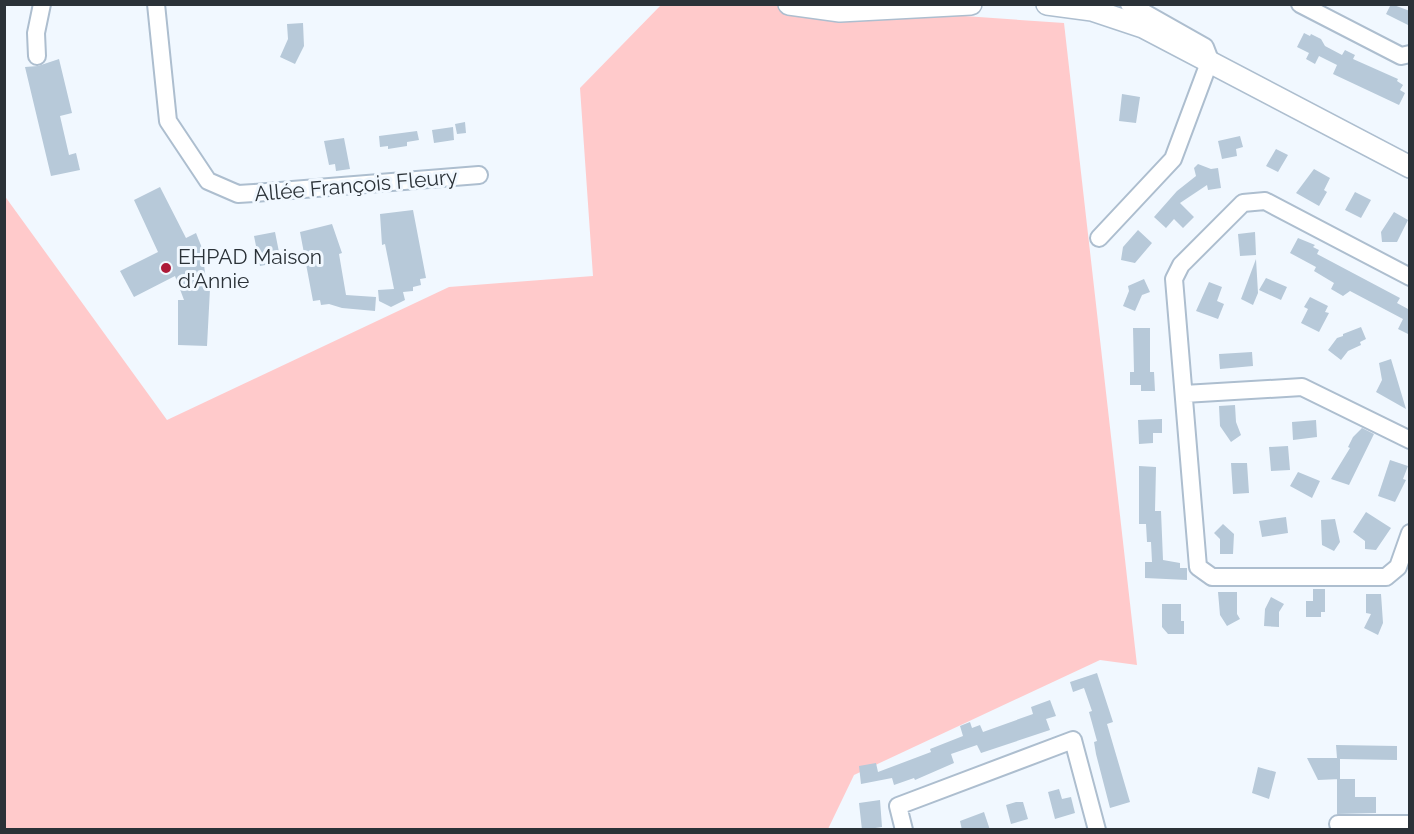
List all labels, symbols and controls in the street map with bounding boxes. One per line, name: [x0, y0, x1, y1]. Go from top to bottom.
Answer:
street label: Allée François Fleury: [253, 164, 459, 206]
place label: EHPAD Maison d'Annie: [178, 244, 322, 293]
marker: EHPAD Maison d'Annie: [159, 261, 173, 275]

